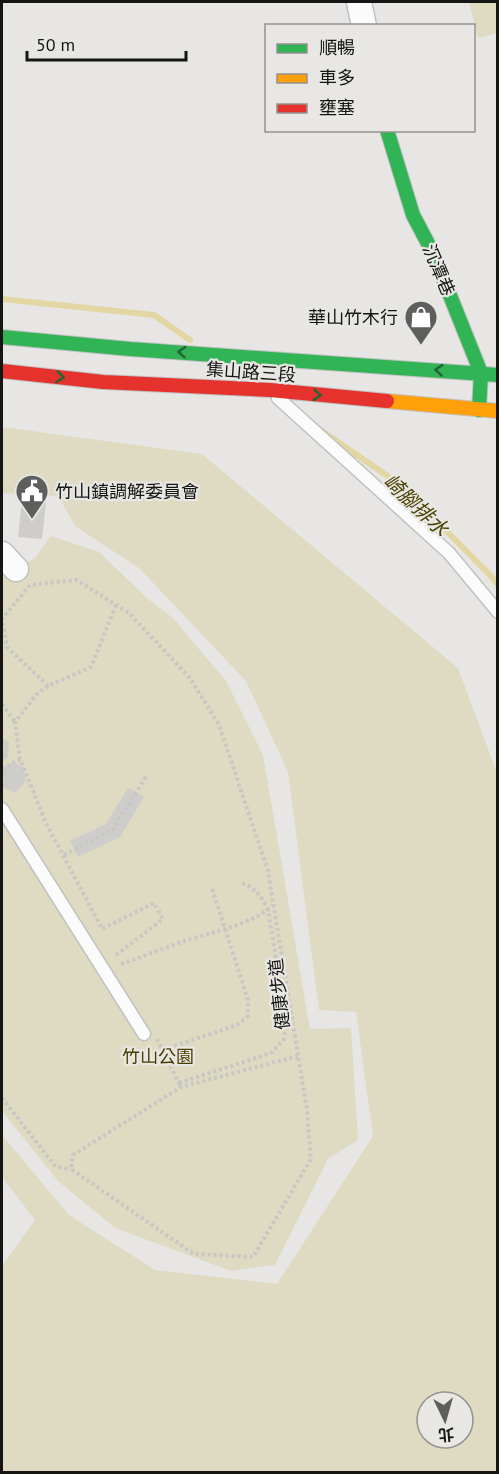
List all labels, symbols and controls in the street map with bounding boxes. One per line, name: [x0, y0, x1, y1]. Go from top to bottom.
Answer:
scale bar: [27, 24, 186, 62]
legend: [265, 24, 475, 132]
text: 50 m: [36, 33, 75, 56]
text: 順暢: [319, 36, 355, 59]
text: 車多: [319, 66, 355, 89]
text: 壅塞: [319, 96, 355, 119]
street label: 沉潭巷: [418, 241, 460, 299]
shop icon: 華山竹木行: [403, 299, 439, 346]
place label: 華山竹木行: [308, 306, 398, 329]
one-way arrow: [177, 346, 186, 359]
street label: 集山路三段: [205, 357, 297, 387]
one-way arrow: [435, 364, 444, 377]
one-way arrow: [55, 370, 64, 383]
one-way arrow: [312, 388, 322, 401]
water label: 崎腳排水: [378, 468, 455, 542]
public building icon: 竹山鎮調解委員會: [14, 473, 50, 520]
place label: 竹山鎮調解委員會: [55, 480, 199, 503]
street label: 健康步道: [264, 957, 294, 1031]
park label: 竹山公園: [122, 1045, 194, 1068]
north arrow: [415, 1390, 475, 1450]
text: 北: [437, 1424, 455, 1446]

